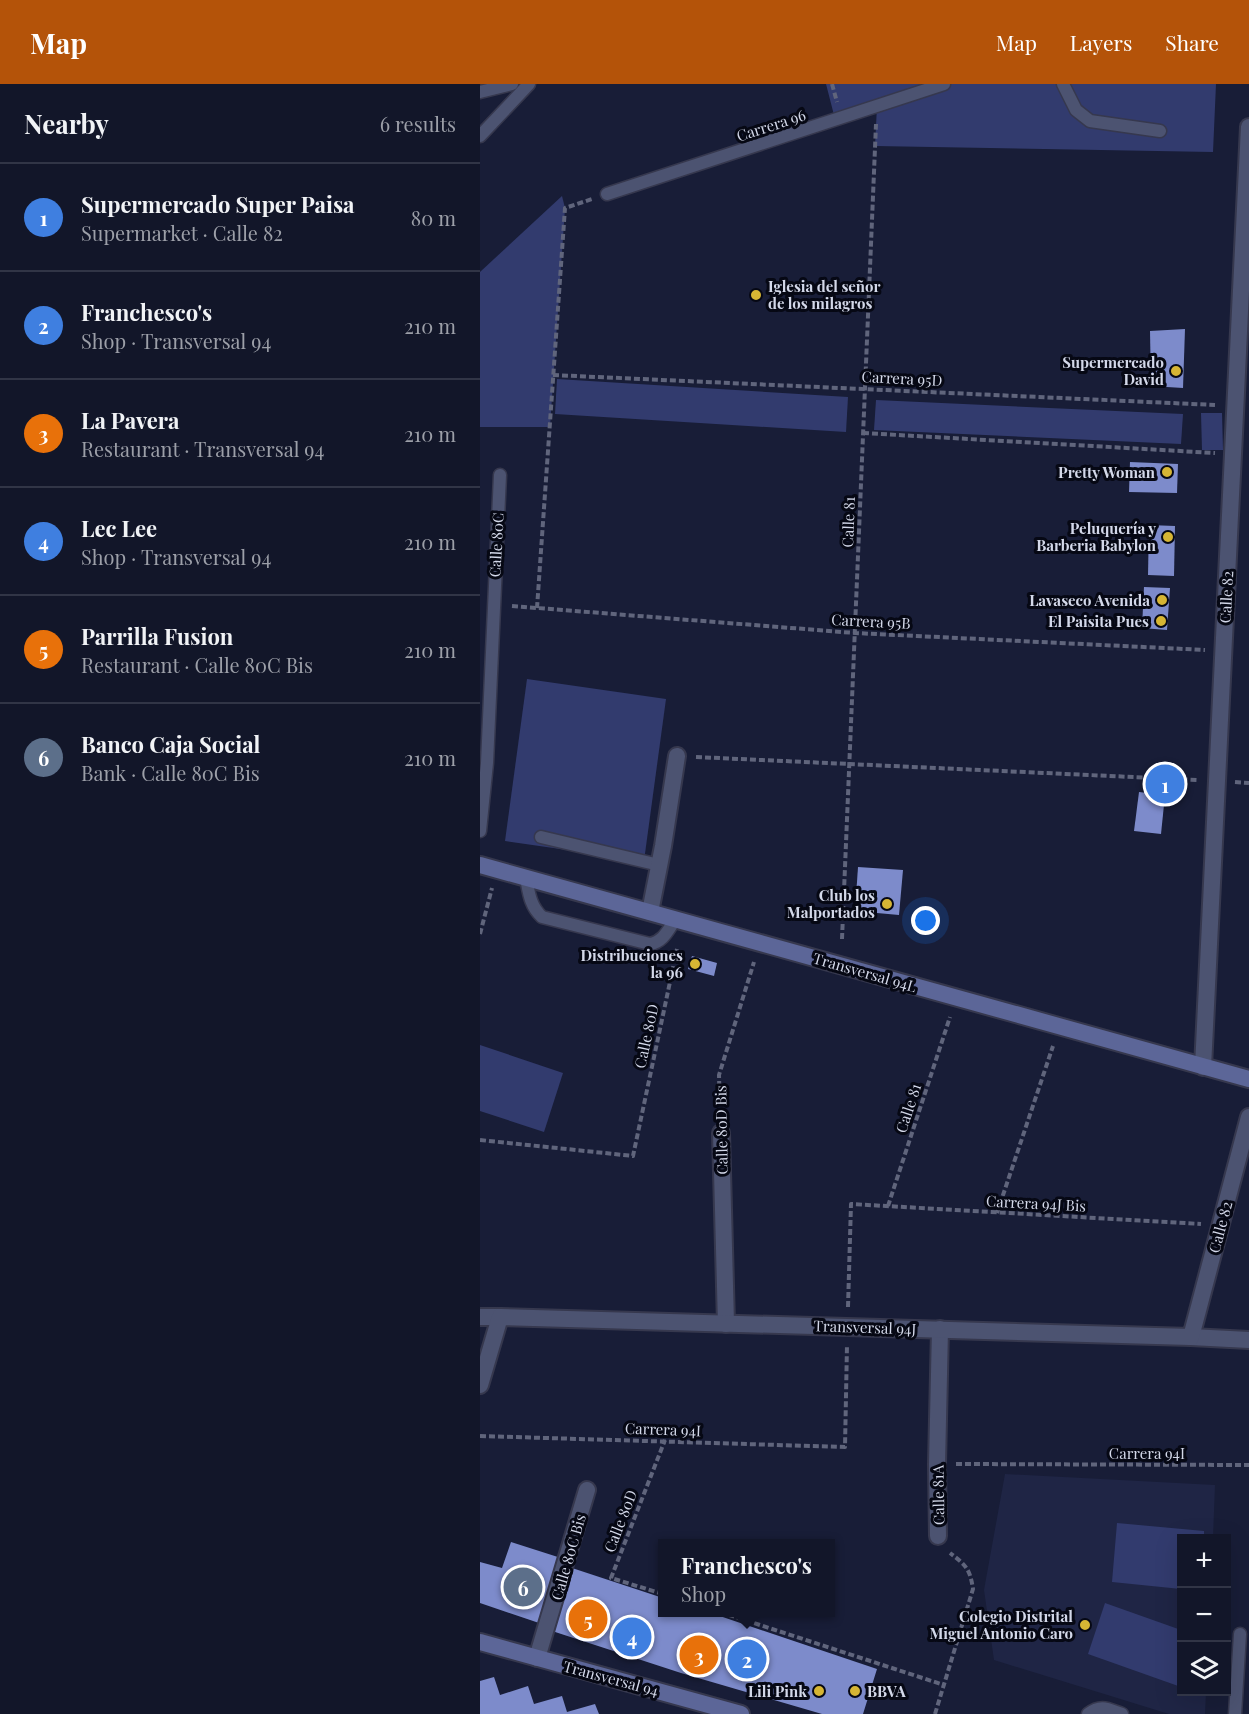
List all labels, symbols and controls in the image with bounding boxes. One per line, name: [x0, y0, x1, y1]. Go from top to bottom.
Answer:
text: Map: [30, 24, 87, 61]
text: Map: [996, 28, 1037, 56]
text: Layers: [1070, 28, 1132, 56]
text: Share: [1165, 28, 1219, 56]
street label: Carrera 96: [734, 104, 808, 146]
text: Nearby: [24, 106, 109, 141]
text: 6 results: [380, 110, 456, 137]
text: Supermercado Super Paisa: [81, 189, 354, 219]
text: 1: [40, 204, 47, 231]
text: 80 m: [411, 204, 456, 231]
text: Supermarket · Calle 82: [81, 219, 283, 246]
place label: Iglesia del señor de los milagros: [768, 276, 881, 313]
marker: Iglesia del señor de los milagros: [749, 288, 763, 302]
text: Franchesco's: [81, 297, 212, 327]
text: 2: [38, 312, 49, 339]
text: 210 m: [404, 312, 456, 339]
text: Shop · Transversal 94: [81, 327, 271, 354]
place label: Supermercado David: [1062, 352, 1164, 389]
marker: Supermercado David: [1169, 364, 1183, 378]
street label: Carrera 95D: [861, 366, 943, 390]
text: La Pavera: [81, 405, 179, 435]
text: 3: [39, 420, 48, 447]
text: 210 m: [404, 420, 456, 447]
text: Restaurant · Transversal 94: [81, 435, 324, 462]
place label: Pretty Woman: [1058, 462, 1156, 482]
marker: Pretty Woman: [1160, 465, 1174, 479]
street label: Calle 81: [837, 496, 859, 548]
street label: Calle 80C: [484, 512, 508, 578]
text: Lec Lee: [81, 513, 157, 543]
place label: Peluquería y Barberia Babylon: [1036, 518, 1157, 555]
text: 4: [38, 528, 49, 555]
text: 210 m: [404, 528, 456, 555]
marker: Peluquería y Barberia Babylon: [1161, 530, 1175, 544]
text: Shop · Transversal 94: [81, 543, 271, 570]
street label: Calle 82: [1215, 570, 1237, 624]
place label: Lavaseco Avenida: [1029, 590, 1150, 610]
marker: Lavaseco Avenida: [1155, 593, 1169, 607]
street label: Carrera 95B: [831, 609, 911, 633]
place label: El Paisita Pues: [1048, 611, 1149, 631]
marker: El Paisita Pues: [1154, 614, 1168, 628]
text: Parrilla Fusion: [81, 621, 233, 651]
text: 5: [39, 636, 48, 663]
text: 210 m: [404, 636, 456, 663]
text: Restaurant · Calle 80C Bis: [81, 651, 313, 678]
text: Banco Caja Social: [81, 729, 260, 759]
text: 6: [38, 744, 49, 771]
text: 210 m: [404, 744, 456, 771]
text: Bank · Calle 80C Bis: [81, 759, 260, 786]
pin: 1: [1146, 762, 1184, 806]
place label: Club los Malportados: [787, 885, 875, 922]
marker: Club los Malportados: [880, 897, 894, 911]
your location: [911, 906, 940, 935]
place label: Distribuciones la 96: [580, 945, 683, 982]
street label: Transversal 94L: [811, 948, 919, 996]
marker: Distribuciones la 96: [688, 957, 702, 971]
street label: Calle 80D: [629, 1002, 663, 1070]
street label: Calle 81: [891, 1080, 926, 1135]
street label: Calle 80D Bis: [710, 1085, 732, 1175]
street label: Carrera 94J Bis: [985, 1190, 1087, 1216]
street label: Calle 82: [1204, 1199, 1236, 1255]
street label: Transversal 94J: [813, 1315, 917, 1339]
street label: Carrera 94I: [625, 1418, 701, 1440]
street label: Carrera 94I: [1109, 1443, 1185, 1463]
street label: Calle 81A: [927, 1464, 949, 1525]
street label: Calle 80D: [599, 1487, 641, 1555]
street label: Calle 80C Bis: [546, 1512, 590, 1602]
map controls: [1177, 1534, 1231, 1696]
button: +: [1177, 1534, 1231, 1588]
popup: [658, 1539, 835, 1617]
text: Franchesco's: [681, 1550, 812, 1580]
pin: 6: [504, 1564, 543, 1610]
text: Shop: [681, 1580, 726, 1607]
button: −: [1177, 1588, 1231, 1642]
pin: 5: [568, 1596, 608, 1642]
place label: Colegio Distrital Miguel Antonio Caro: [929, 1606, 1073, 1643]
pin: 4: [612, 1614, 652, 1660]
marker: Colegio Distrital Miguel Antonio Caro: [1078, 1618, 1092, 1632]
pin: 3: [680, 1632, 718, 1678]
pin: 2: [728, 1636, 766, 1682]
button: layers: [1177, 1642, 1231, 1696]
street label: Transversal 94: [561, 1656, 661, 1700]
place label: Lili Pink: [748, 1681, 807, 1701]
place label: BBVA: [867, 1681, 907, 1701]
marker: Lili Pink: [812, 1684, 826, 1698]
marker: BBVA: [848, 1684, 862, 1698]

